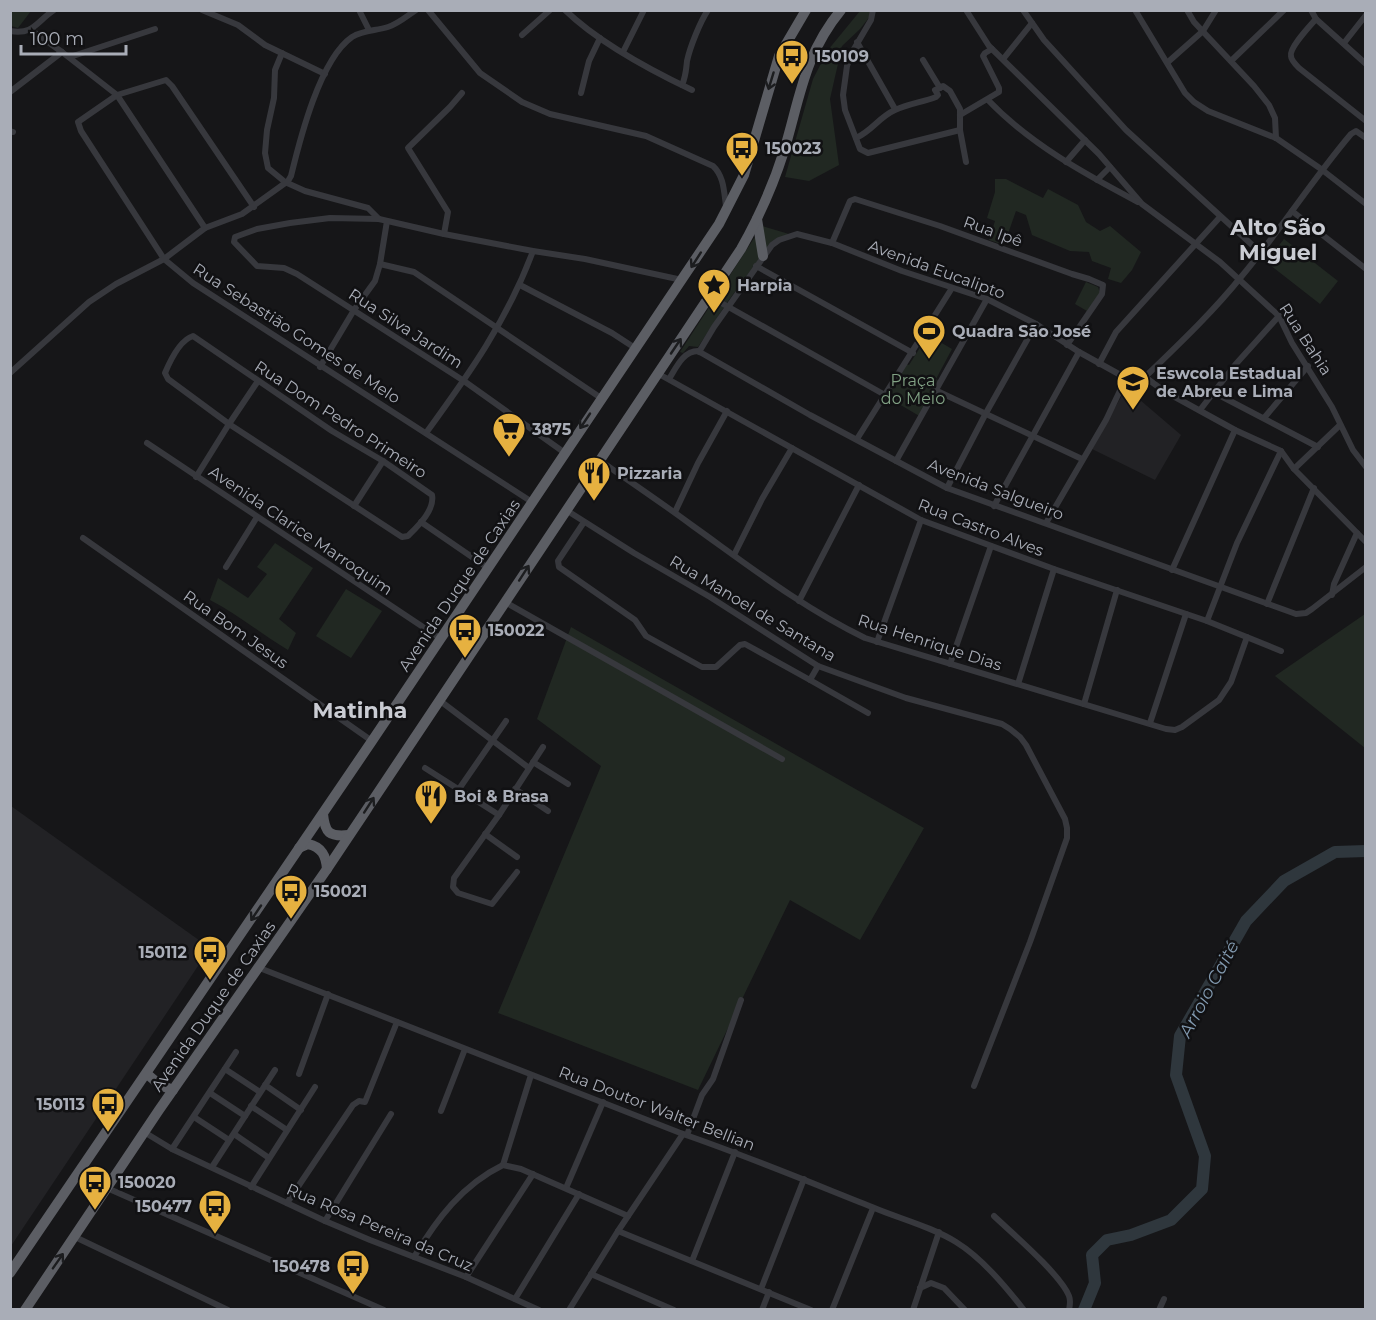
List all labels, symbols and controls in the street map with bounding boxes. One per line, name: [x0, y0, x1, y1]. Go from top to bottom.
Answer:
scale bar: [21, 18, 126, 56]
text: 100 m: [30, 28, 84, 50]
bus stop icon: 150109: [774, 38, 810, 85]
place label: 150109: [815, 47, 869, 66]
one-way arrow: [765, 71, 776, 90]
bus stop icon: 150023: [724, 130, 760, 177]
place label: 150023: [765, 139, 821, 158]
street label: Rua Ipê: [961, 212, 1025, 251]
district label: Alto São Miguel: [1229, 214, 1326, 266]
street label: Avenida Eucalipto: [866, 236, 1008, 303]
one-way arrow: [689, 251, 701, 268]
street label: Rua Sebastião Gomes de Melo: [190, 259, 404, 408]
place icon: Harpia: [696, 267, 732, 314]
place label: Harpia: [737, 276, 792, 295]
street label: Rua Silva Jardim: [345, 284, 466, 372]
street label: Rua Bahia: [1275, 300, 1336, 379]
sports icon: Quadra São José: [911, 313, 947, 360]
place label: Quadra São José: [952, 322, 1091, 341]
one-way arrow: [669, 337, 682, 354]
street label: Rua Dom Pedro Primeiro: [251, 357, 430, 482]
school or university icon: Eswcola Estadual de Abreu e Lima: [1115, 364, 1151, 411]
place label: Eswcola Estadual de Abreu e Lima: [1156, 364, 1301, 401]
park label: Praça do Meio: [881, 371, 945, 408]
supermarket icon: 3875: [491, 411, 527, 458]
one-way arrow: [579, 412, 592, 429]
place label: 3875: [531, 420, 572, 439]
restaurant icon: Pizzaria: [576, 455, 612, 502]
street label: Avenida Salgueiro: [925, 455, 1067, 524]
street label: Avenida Clarice Marroquim: [205, 462, 396, 599]
place label: Pizzaria: [617, 464, 682, 483]
street label: Avenida Duque de Caxias: [395, 495, 524, 675]
street label: Rua Castro Alves: [915, 495, 1046, 560]
street label: Rua Manoel de Santana: [666, 551, 839, 666]
one-way arrow: [518, 565, 530, 582]
street label: Rua Bom Jesus: [180, 586, 292, 673]
street label: Rua Henrique Dias: [855, 610, 1004, 675]
bus stop icon: 150022: [447, 612, 483, 659]
place label: 150022: [488, 621, 544, 640]
district label: Matinha: [313, 697, 407, 724]
restaurant icon: Boi & Brasa: [413, 778, 449, 825]
place label: Boi & Brasa: [454, 787, 549, 806]
one-way arrow: [363, 797, 375, 814]
bus stop icon: 150021: [273, 873, 309, 920]
place label: 150021: [314, 882, 367, 901]
one-way arrow: [250, 904, 262, 921]
street label: Avenida Duque de Caxias: [147, 917, 280, 1095]
bus stop icon: 150112: [192, 934, 228, 981]
water label: Arroio Caité: [1174, 937, 1244, 1042]
place label: 150112: [138, 943, 187, 962]
street label: Rua Doutor Walter Bellian: [556, 1062, 758, 1155]
bus stop icon: 150113: [90, 1086, 126, 1133]
place label: 150113: [36, 1095, 85, 1114]
bus stop icon: 150020: [77, 1164, 113, 1211]
place label: 150020: [118, 1173, 176, 1192]
street label: Rua Rosa Pereira da Cruz: [284, 1180, 476, 1275]
bus stop icon: 150477: [197, 1188, 233, 1235]
place label: 150477: [135, 1197, 192, 1216]
bus stop icon: 150478: [335, 1248, 371, 1295]
one-way arrow: [52, 1254, 64, 1270]
place label: 150478: [273, 1257, 330, 1276]

